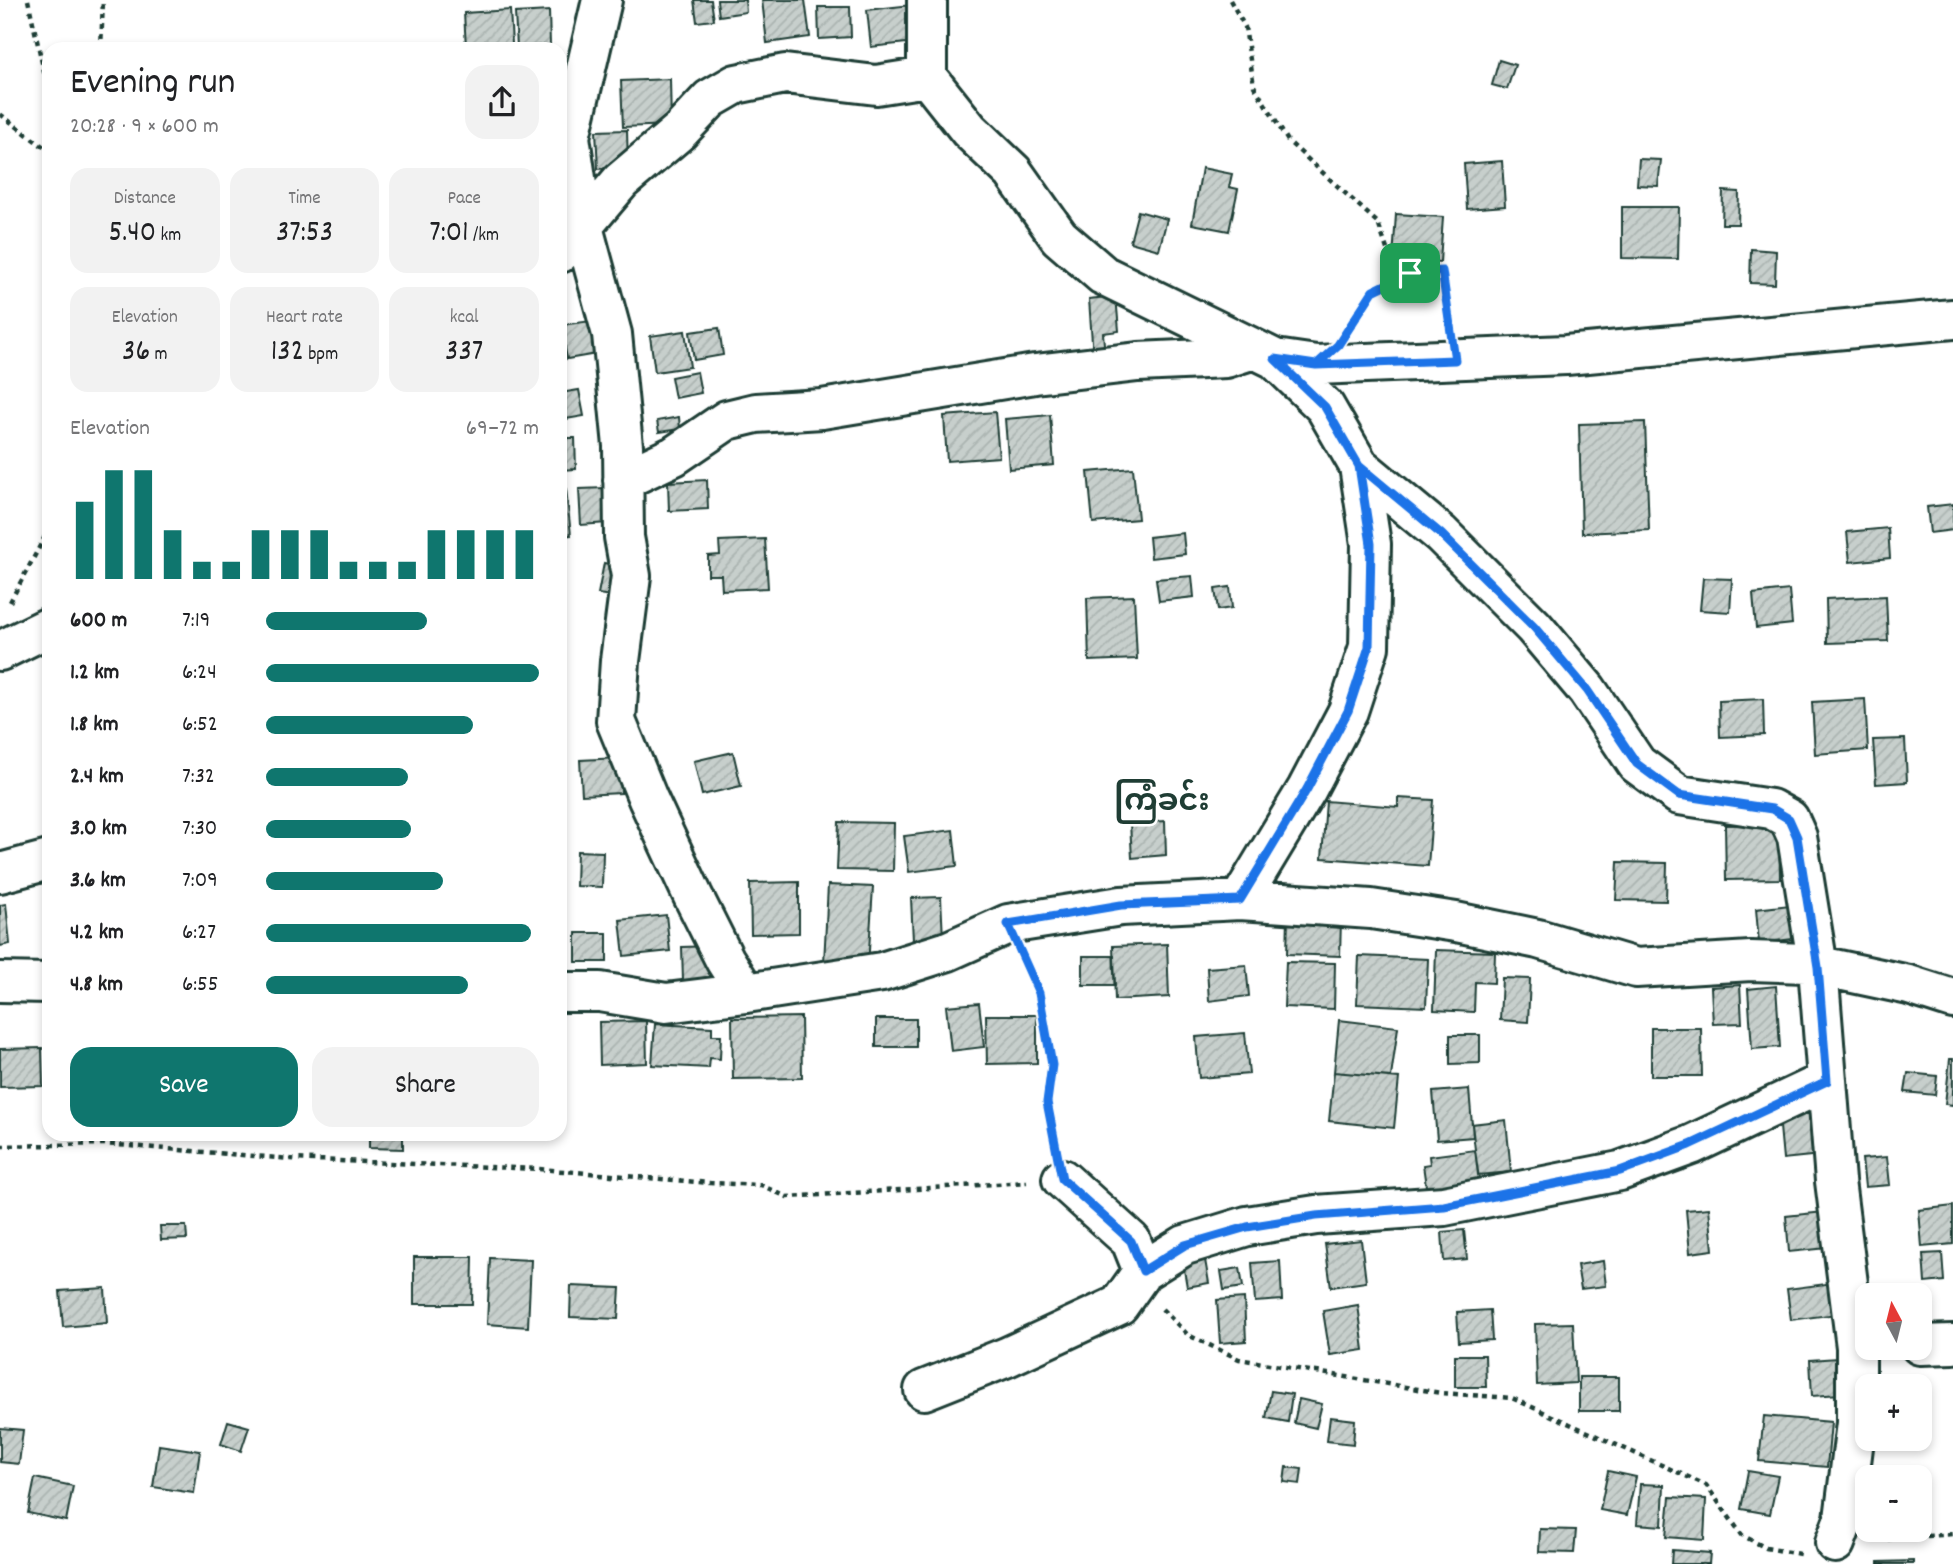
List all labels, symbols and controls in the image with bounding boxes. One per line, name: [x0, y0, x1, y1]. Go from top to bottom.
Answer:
text: Evening run: [70, 57, 235, 112]
button: share: [465, 65, 539, 139]
text: 20:28 · 9 × 600 m: [70, 111, 219, 144]
text: Distance: [114, 186, 176, 213]
text: Time: [288, 186, 321, 213]
text: Pace: [447, 186, 481, 213]
text: 5.40: [108, 213, 156, 256]
text: 37:53: [276, 213, 333, 256]
text: 7:01: [429, 213, 469, 256]
text: km: [156, 223, 181, 250]
text: /km: [469, 223, 499, 250]
pin: [1380, 243, 1440, 303]
icon: arrive: [1391, 254, 1429, 292]
text: Elevation: [112, 305, 178, 332]
text: Heart rate: [266, 305, 343, 332]
text: kcal: [450, 305, 479, 332]
text: 36: [122, 332, 150, 375]
text: 132: [271, 332, 304, 375]
text: 337: [445, 332, 483, 375]
text: m: [150, 342, 168, 369]
text: bpm: [304, 342, 338, 369]
text: Elevation: [70, 413, 150, 446]
text: 69–72 m: [466, 413, 539, 446]
text: 600 m: [70, 605, 127, 638]
text: 7:19: [182, 605, 210, 638]
text: 1.2 km: [70, 657, 119, 690]
text: 6:24: [182, 657, 217, 690]
text: 1.8 km: [70, 709, 119, 742]
text: 6:52: [182, 709, 218, 742]
text: 2.4 km: [70, 761, 124, 794]
text: 7:32: [182, 761, 215, 794]
district label: ကြံခင်း: [1114, 779, 1210, 826]
text: 3.0 km: [70, 813, 127, 846]
text: 7:30: [182, 813, 217, 846]
text: 3.6 km: [70, 865, 126, 898]
text: 7:09: [182, 865, 218, 898]
text: 4.2 km: [70, 917, 124, 950]
text: 6:27: [182, 917, 216, 950]
text: 4.8 km: [70, 969, 123, 1002]
text: 6:55: [182, 969, 218, 1002]
button: Save: [70, 1047, 298, 1127]
button: Share: [312, 1047, 539, 1127]
north arrow: [1855, 1283, 1932, 1360]
map controls: [1855, 1283, 1932, 1542]
button: +: [1855, 1374, 1932, 1451]
button: −: [1855, 1465, 1932, 1542]

